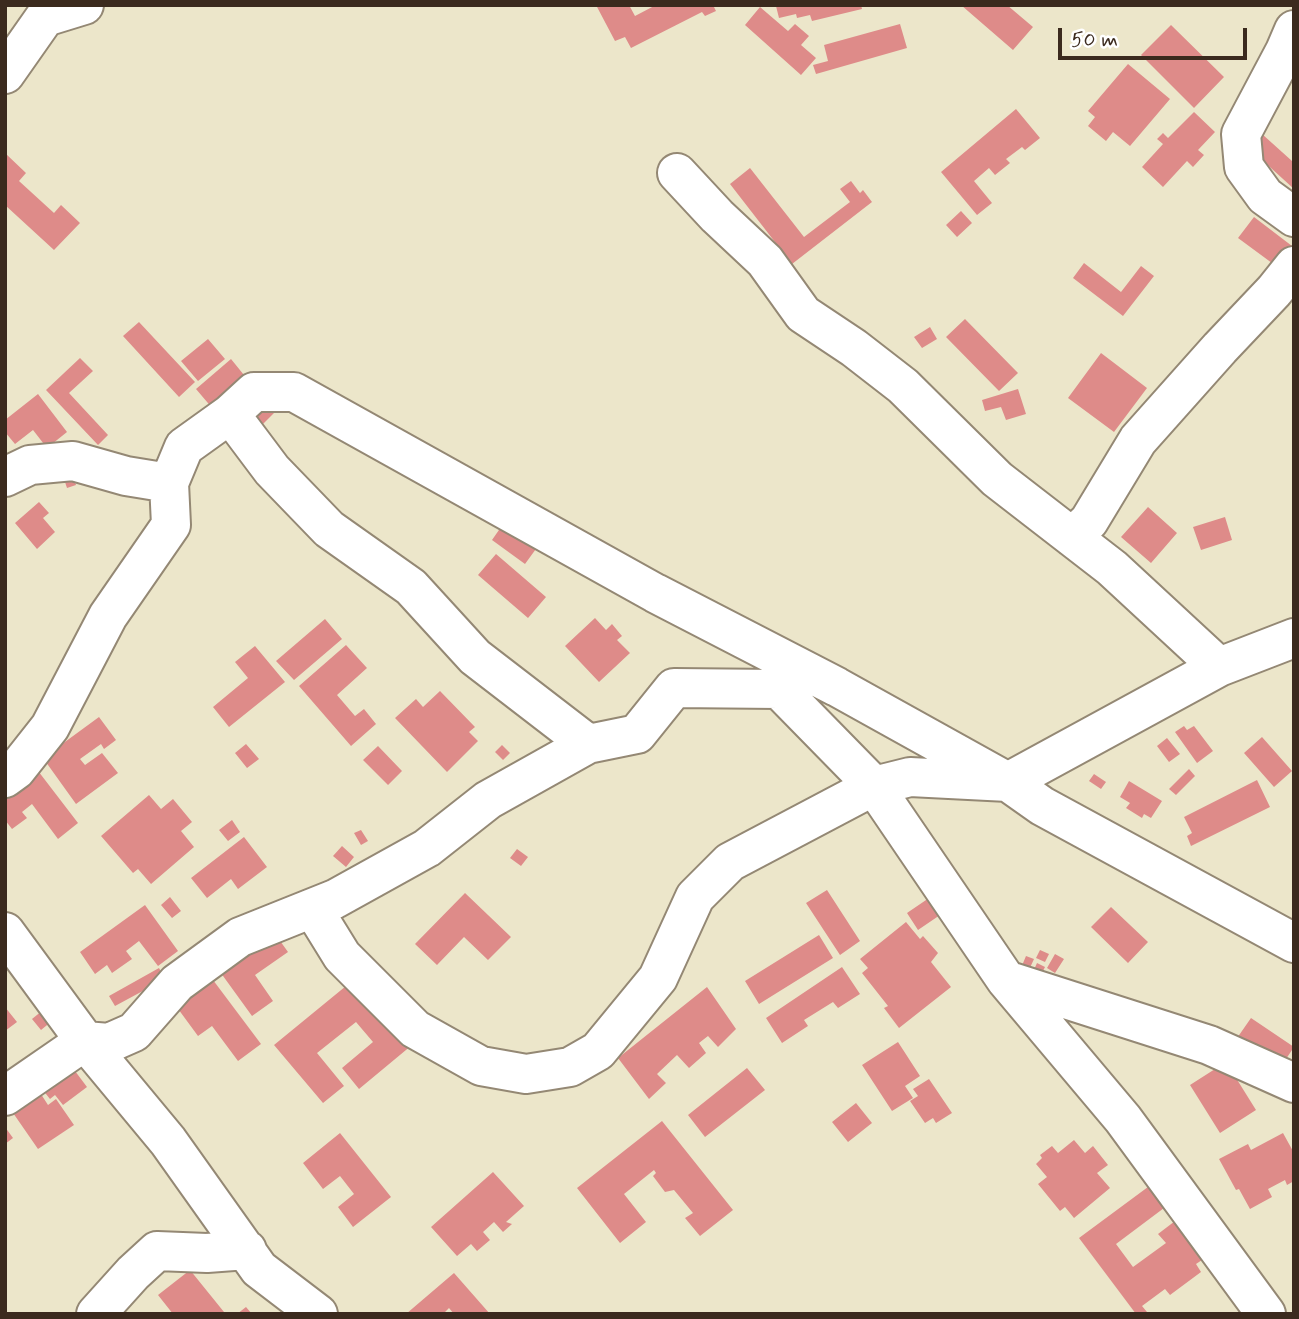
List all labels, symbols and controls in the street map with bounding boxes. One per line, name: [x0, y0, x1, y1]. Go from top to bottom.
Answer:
scale bar: [1061, 14, 1250, 58]
text: 50 m: [1071, 26, 1118, 54]

